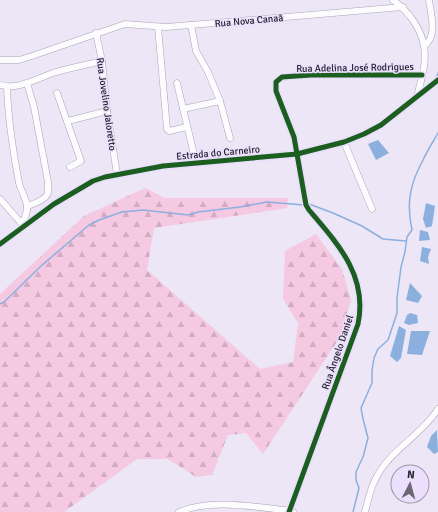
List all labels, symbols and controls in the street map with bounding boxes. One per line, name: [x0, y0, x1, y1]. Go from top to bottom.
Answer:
street label: Rua Nova Canaã: [214, 12, 284, 30]
street label: Rua Jovelino Jaloretto: [94, 57, 118, 151]
street label: Rua Adelina José Rodrigues: [296, 61, 414, 75]
street label: Estrada do Carneiro: [176, 143, 260, 163]
street label: Rua Ângelo Daniel: [320, 313, 356, 391]
north arrow: [390, 464, 430, 504]
text: N: [407, 468, 415, 481]

